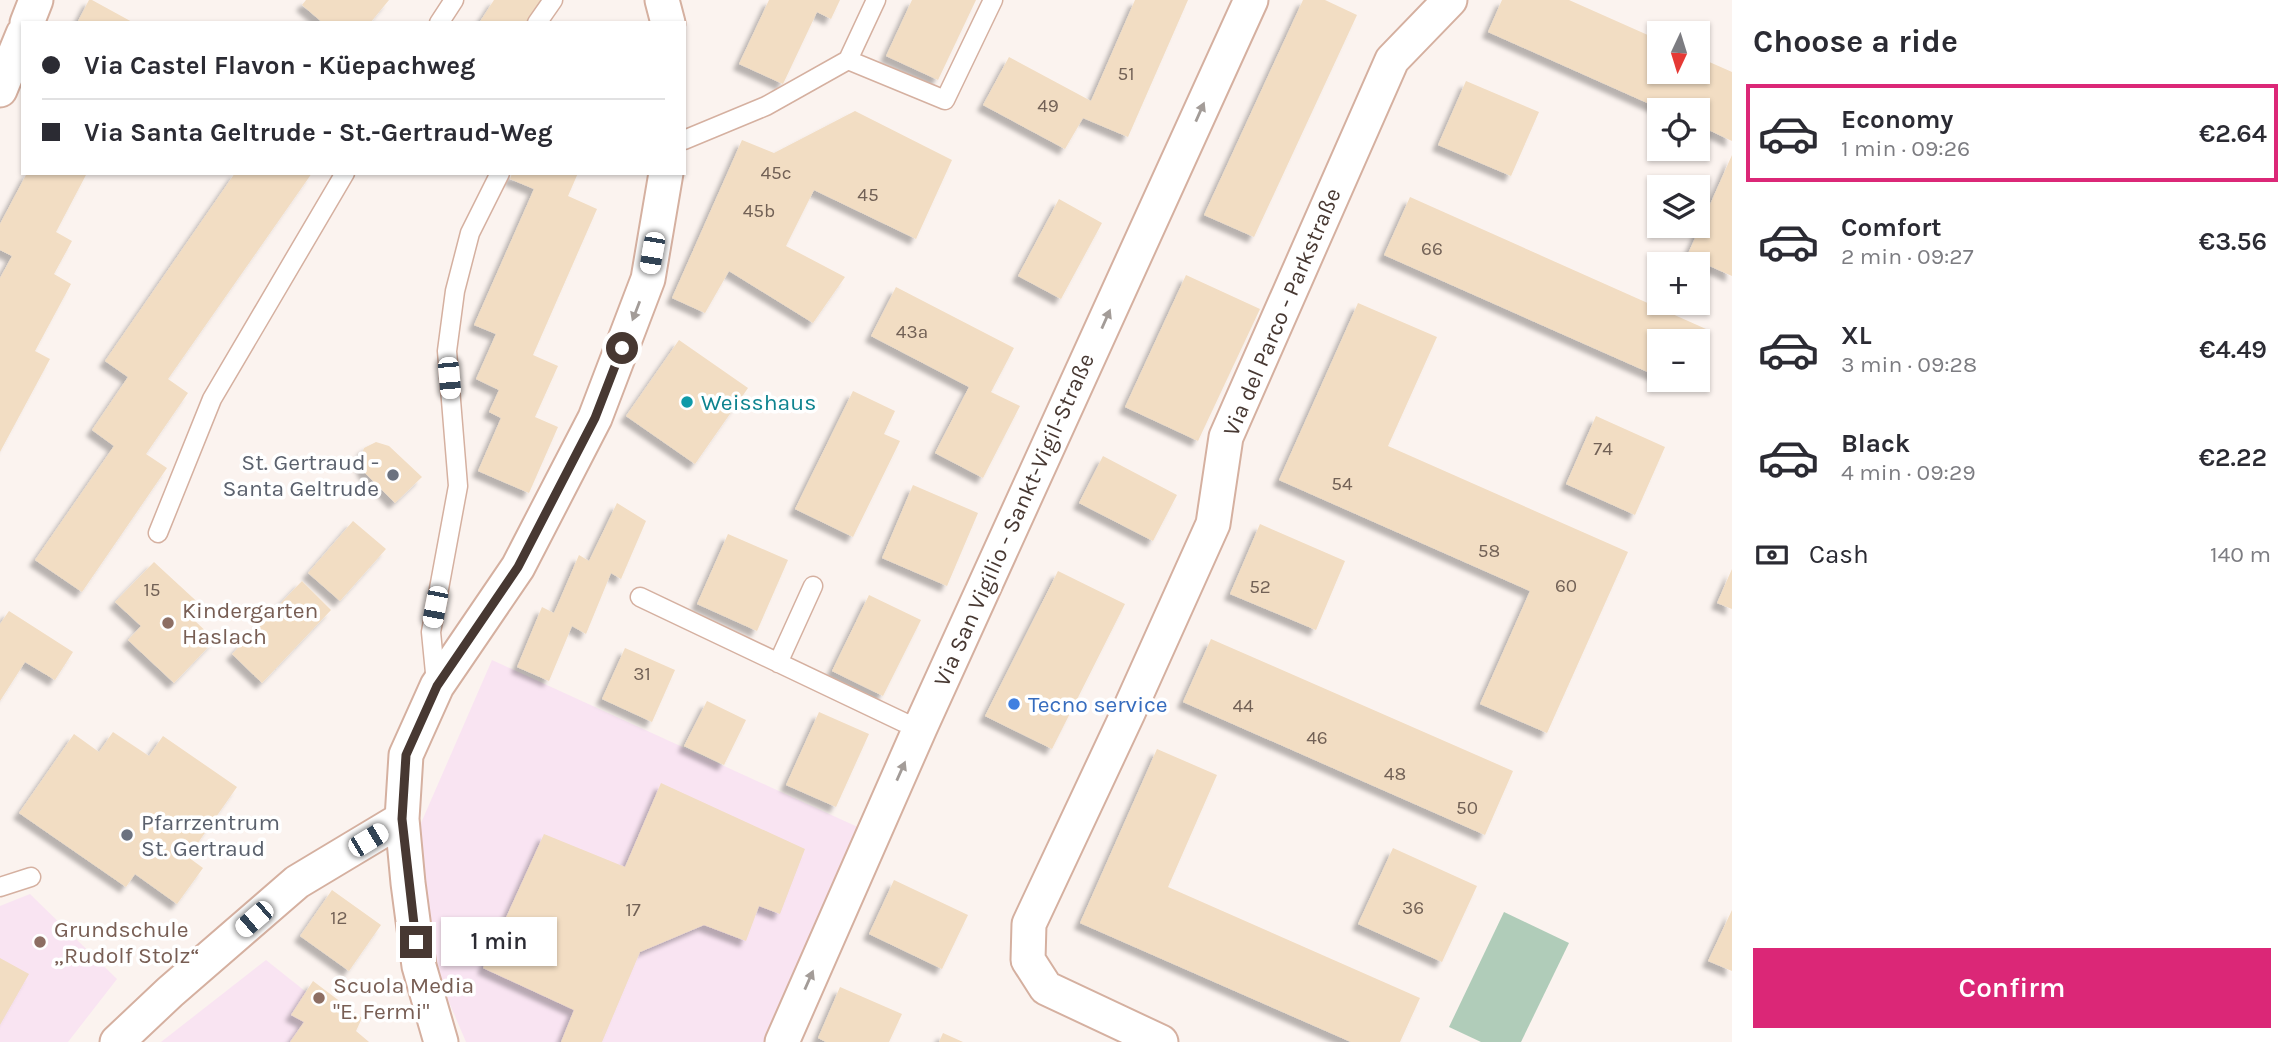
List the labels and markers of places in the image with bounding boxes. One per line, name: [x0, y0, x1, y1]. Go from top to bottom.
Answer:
place label: Weisshaus: [701, 389, 816, 416]
marker: Weisshaus: [679, 394, 695, 410]
place label: St. Gertraud - Santa Geltrude: [222, 449, 379, 502]
marker: St. Gertraud - Santa Geltrude: [385, 467, 401, 483]
place label: Kindergarten Haslach: [182, 597, 318, 650]
marker: Kindergarten Haslach: [160, 615, 176, 631]
place label: Tecno service: [1028, 691, 1168, 718]
marker: Tecno service: [1006, 696, 1022, 712]
place label: Pfarrzentrum St. Gertraud: [141, 809, 280, 862]
marker: Pfarrzentrum St. Gertraud: [119, 827, 135, 843]
place label: Grundschule „Rudolf Stolz“: [54, 916, 200, 969]
marker: Grundschule „Rudolf Stolz“: [32, 934, 48, 950]
place label: Scuola Media "E. Fermi": [333, 972, 474, 1025]
marker: Scuola Media "E. Fermi": [311, 990, 327, 1006]

